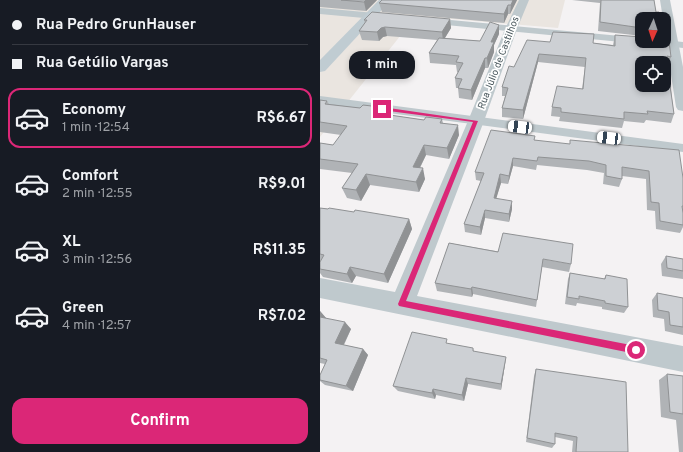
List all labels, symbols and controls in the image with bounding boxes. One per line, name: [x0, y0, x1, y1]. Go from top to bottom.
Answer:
north arrow: [635, 12, 671, 48]
map controls: [635, 12, 671, 92]
street label: Rua Júlio de Castilhos: [475, 14, 523, 111]
text: Rua Pedro GrunHauser: [36, 16, 196, 35]
callout: 1 min: [349, 51, 415, 79]
text: Rua Getúlio Vargas: [36, 54, 169, 73]
button: locate: [635, 56, 671, 92]
text: 1 min: [366, 57, 398, 73]
icon: car: [14, 100, 50, 136]
route end: [373, 100, 391, 118]
text: Economy: [62, 101, 126, 120]
text: R$6.67: [256, 109, 306, 128]
text: 1 min · 12:54: [62, 120, 130, 136]
car: [507, 120, 533, 134]
car: [596, 131, 622, 145]
icon: car: [14, 166, 50, 202]
text: Comfort: [62, 167, 119, 186]
text: R$9.01: [258, 175, 306, 194]
text: 2 min · 12:55: [62, 186, 133, 202]
icon: car: [14, 232, 50, 268]
text: XL: [62, 233, 80, 252]
text: R$11.35: [253, 241, 306, 260]
text: 3 min · 12:56: [62, 252, 132, 268]
icon: car: [14, 298, 50, 334]
text: Green: [62, 299, 104, 318]
text: R$7.02: [258, 307, 306, 326]
text: 4 min · 12:57: [62, 318, 131, 334]
route start: [627, 341, 645, 359]
button: Confirm: [12, 398, 308, 444]

